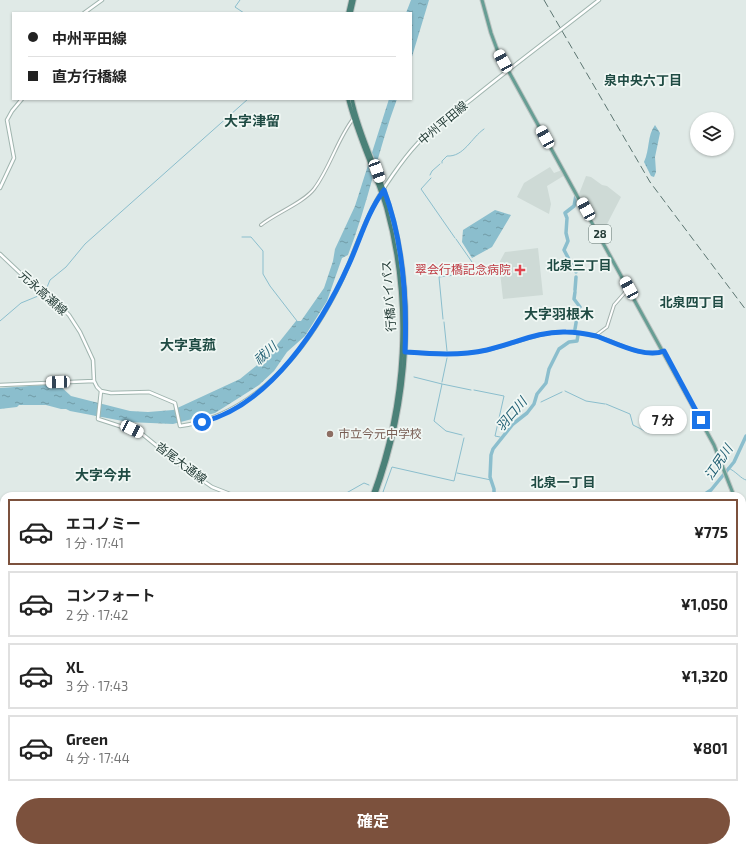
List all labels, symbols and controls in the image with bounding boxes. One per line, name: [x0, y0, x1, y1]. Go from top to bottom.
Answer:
text: 中州平田線: [52, 29, 127, 47]
car: [492, 48, 514, 74]
text: 直方行橋線: [52, 67, 127, 85]
district label: 泉中央六丁目: [604, 72, 682, 88]
street label: 中州平田線: [415, 98, 470, 147]
district label: 大字津留: [224, 112, 280, 129]
map controls: [690, 112, 734, 156]
button: layers: [690, 112, 734, 156]
car: [534, 124, 556, 150]
car: [367, 158, 387, 184]
car: [575, 196, 597, 222]
road number: 28: [589, 225, 611, 243]
district label: 北泉三丁目: [546, 257, 612, 273]
street label: 行橋バイパス: [379, 260, 397, 332]
place label: 翠会行橋記念病院: [415, 262, 511, 276]
marker: 翠会行橋記念病院: [514, 264, 526, 276]
street label: 元永高瀬線: [17, 267, 71, 318]
car: [618, 275, 640, 301]
district label: 北泉四丁目: [659, 294, 725, 310]
district label: 大字羽根木: [524, 305, 594, 322]
district label: 大字真菰: [160, 336, 216, 353]
water label: 祓川: [250, 337, 281, 368]
car: [46, 376, 70, 388]
water label: 羽口川: [492, 393, 531, 434]
callout: 7 分: [639, 406, 687, 434]
route end: [692, 411, 710, 429]
text: 7 分: [652, 412, 674, 428]
route start: [193, 413, 211, 431]
car: [119, 418, 145, 440]
place label: 市立今元中学校: [338, 426, 422, 440]
marker: 市立今元中学校: [325, 429, 335, 439]
street label: 沓尾大通線: [153, 439, 210, 486]
water label: 江尻川: [700, 440, 737, 483]
district label: 大字今井: [75, 466, 131, 483]
district label: 北泉一丁目: [530, 474, 596, 490]
icon: car: [18, 514, 54, 550]
text: エコノミー: [66, 514, 141, 532]
text: ¥775: [694, 523, 728, 541]
text: 1 分 · 17:41: [66, 535, 124, 551]
icon: car: [18, 586, 54, 622]
text: コンフォート: [66, 586, 156, 604]
text: ¥1,050: [681, 595, 728, 613]
text: 2 分 · 17:42: [66, 607, 128, 623]
icon: car: [18, 658, 54, 694]
text: XL: [66, 658, 84, 676]
text: ¥1,320: [681, 667, 728, 685]
text: 3 分 · 17:43: [66, 678, 128, 694]
icon: car: [18, 730, 54, 766]
text: Green: [66, 730, 108, 748]
text: ¥801: [693, 739, 728, 757]
text: 4 分 · 17:44: [66, 750, 130, 766]
button: 確定: [16, 798, 730, 844]

